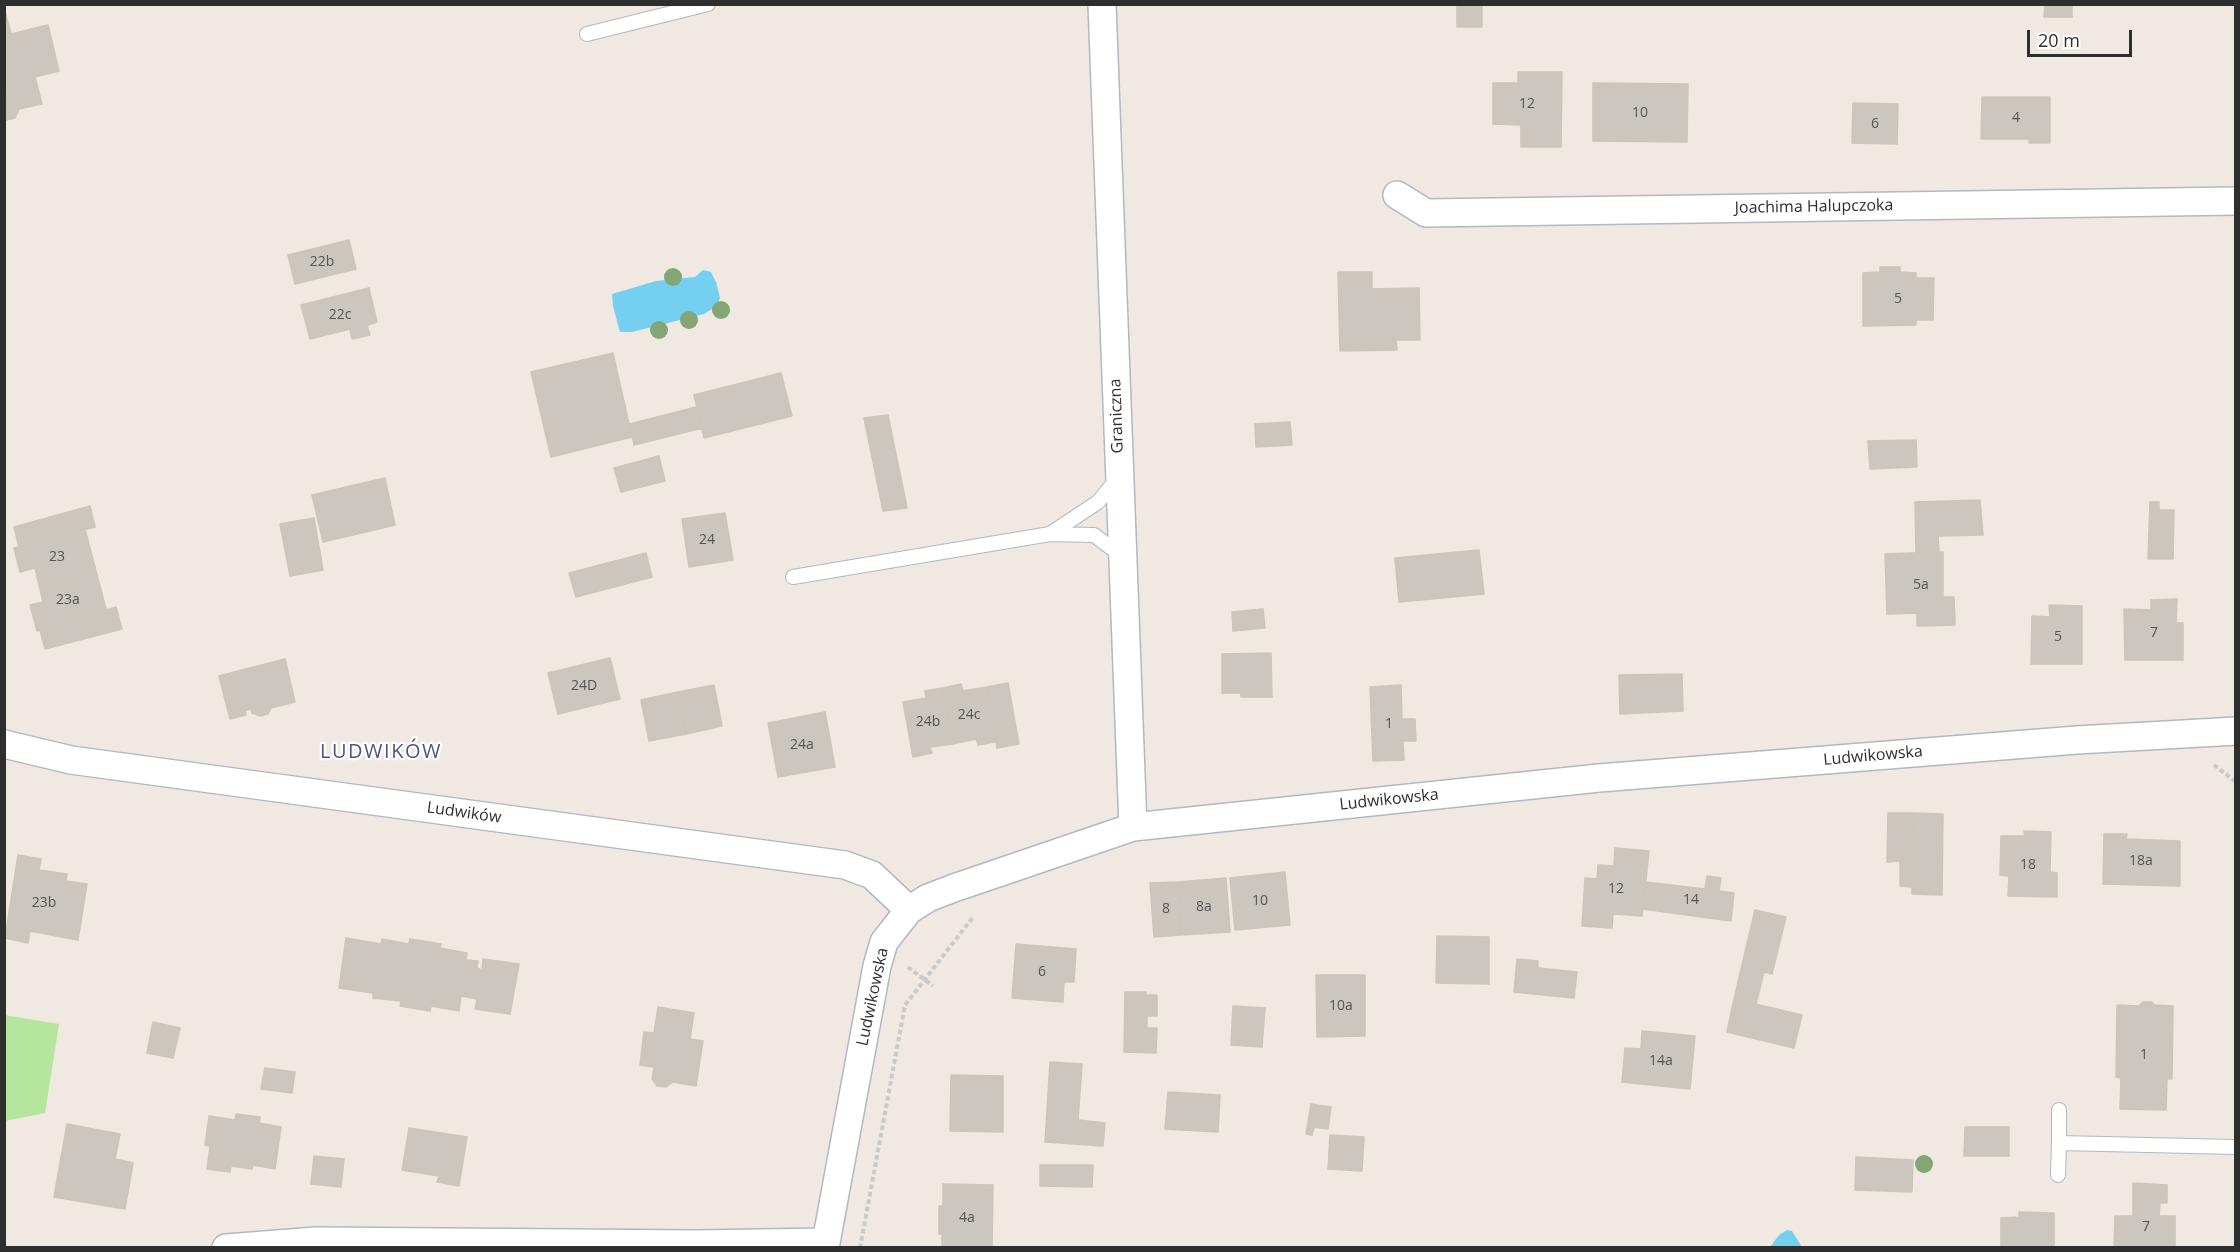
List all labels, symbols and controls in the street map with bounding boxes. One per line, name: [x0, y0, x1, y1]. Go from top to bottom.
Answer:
scale bar: [2030, 18, 2135, 56]
text: 20 m: [2038, 28, 2080, 52]
house number: 12: [1519, 96, 1535, 112]
house number: 10: [1632, 105, 1648, 121]
house number: 4: [2012, 110, 2020, 126]
house number: 6: [1871, 116, 1879, 132]
street label: Joachima Halupczoka: [1735, 196, 1893, 218]
house number: 22b: [310, 254, 334, 270]
house number: 5: [1894, 291, 1902, 307]
house number: 22c: [329, 307, 351, 323]
street label: Graniczna: [1106, 378, 1128, 454]
house number: 24: [699, 532, 715, 548]
house number: 23: [49, 549, 65, 565]
house number: 5a: [1913, 577, 1929, 593]
house number: 23a: [56, 592, 80, 608]
house number: 7: [2150, 625, 2158, 641]
house number: 5: [2054, 629, 2062, 645]
house number: 24D: [571, 678, 597, 694]
house number: 24c: [958, 707, 980, 723]
house number: 24b: [916, 714, 940, 730]
house number: 1: [1385, 716, 1393, 732]
house number: 24a: [790, 737, 814, 753]
district label: LUDWIKÓW: [320, 740, 442, 764]
street label: Ludwikowska: [1822, 742, 1924, 770]
street label: Ludwikowska: [1338, 785, 1440, 815]
street label: Ludwików: [426, 798, 502, 828]
house number: 18a: [2129, 853, 2153, 869]
house number: 18: [2020, 857, 2036, 873]
house number: 12: [1608, 881, 1624, 897]
house number: 14: [1683, 892, 1699, 908]
house number: 10: [1252, 893, 1268, 909]
house number: 23b: [32, 895, 56, 911]
house number: 8a: [1196, 899, 1212, 915]
house number: 8: [1162, 901, 1170, 917]
street label: Ludwikowska: [853, 946, 893, 1048]
house number: 6: [1038, 964, 1046, 980]
house number: 10a: [1329, 998, 1353, 1014]
house number: 1: [2140, 1047, 2148, 1063]
house number: 14a: [1649, 1053, 1673, 1069]
house number: 4a: [959, 1210, 975, 1226]
house number: 7: [2142, 1219, 2150, 1235]

